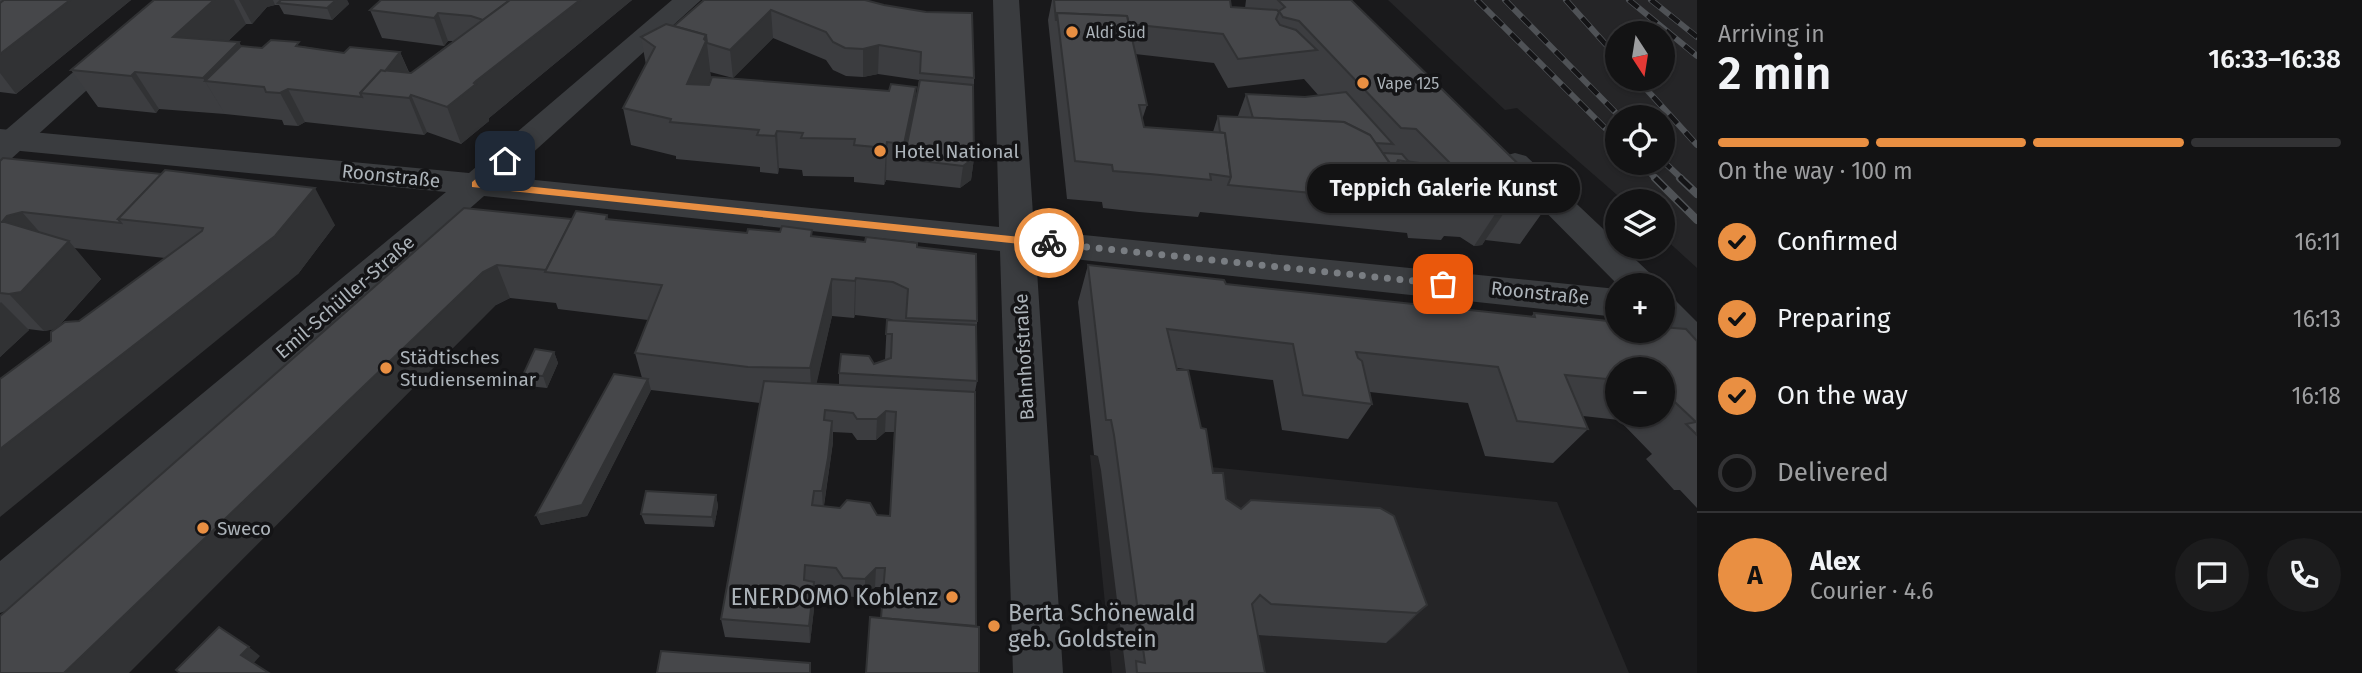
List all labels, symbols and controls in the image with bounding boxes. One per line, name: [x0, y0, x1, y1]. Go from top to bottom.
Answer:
text: Arriving in: [1718, 20, 1825, 48]
north arrow: [1605, 21, 1675, 91]
map controls: [1605, 21, 1675, 427]
place label: Aldi Süd: [1086, 23, 1146, 42]
marker: Aldi Süd: [1064, 24, 1080, 40]
text: 16:33–16:38: [2208, 44, 2341, 75]
text: 2 min: [1718, 46, 1831, 101]
place label: Vape 125: [1377, 74, 1439, 93]
marker: Vape 125: [1355, 75, 1371, 91]
button: locate: [1605, 105, 1675, 175]
pin: [475, 131, 535, 191]
place label: Hotel National: [894, 140, 1019, 163]
icon: home: [486, 142, 524, 180]
marker: Hotel National: [872, 143, 888, 159]
text: On the way · 100 m: [1718, 157, 1913, 185]
street label: Roonstraße: [341, 159, 441, 193]
callout: Teppich Galerie Kunst: [1306, 165, 1580, 214]
text: Teppich Galerie Kunst: [1329, 174, 1558, 202]
button: layers: [1605, 189, 1675, 259]
courier: [1014, 208, 1084, 278]
icon: check: [1718, 223, 1756, 261]
icon: bike: [1030, 224, 1068, 262]
text: Confirmed: [1777, 226, 1898, 257]
text: 16:11: [2295, 228, 2341, 256]
street label: Emil-Schüller-Straße: [271, 230, 419, 364]
pin: [1413, 254, 1473, 314]
icon: bag: [1424, 265, 1462, 303]
button: +: [1605, 273, 1675, 343]
street label: Roonstraße: [1490, 276, 1590, 310]
street label: Bahnhofstraße: [1009, 293, 1039, 421]
icon: check: [1718, 300, 1756, 338]
text: Preparing: [1777, 303, 1890, 334]
text: 16:13: [2293, 305, 2341, 333]
place label: Städtisches Studienseminar: [400, 346, 537, 391]
button: −: [1605, 357, 1675, 427]
marker: Städtisches Studienseminar: [378, 360, 394, 376]
icon: check: [1718, 377, 1756, 415]
text: On the way: [1777, 380, 1908, 411]
text: 16:18: [2292, 382, 2341, 410]
text: Delivered: [1777, 457, 1889, 488]
place label: Sweco: [217, 517, 271, 540]
marker: Sweco: [195, 520, 211, 536]
button: chat: [2175, 538, 2249, 612]
button: phone: [2267, 538, 2341, 612]
text: Alex: [1810, 546, 1860, 577]
text: A: [1747, 560, 1763, 591]
text: Courier · 4.6: [1810, 577, 1934, 605]
place label: ENERDOMO Koblenz: [731, 583, 938, 611]
marker: ENERDOMO Koblenz: [944, 589, 960, 605]
place label: Berta Schönewald geb. Goldstein: [1008, 599, 1195, 653]
marker: Berta Schönewald geb. Goldstein: [986, 618, 1002, 634]

